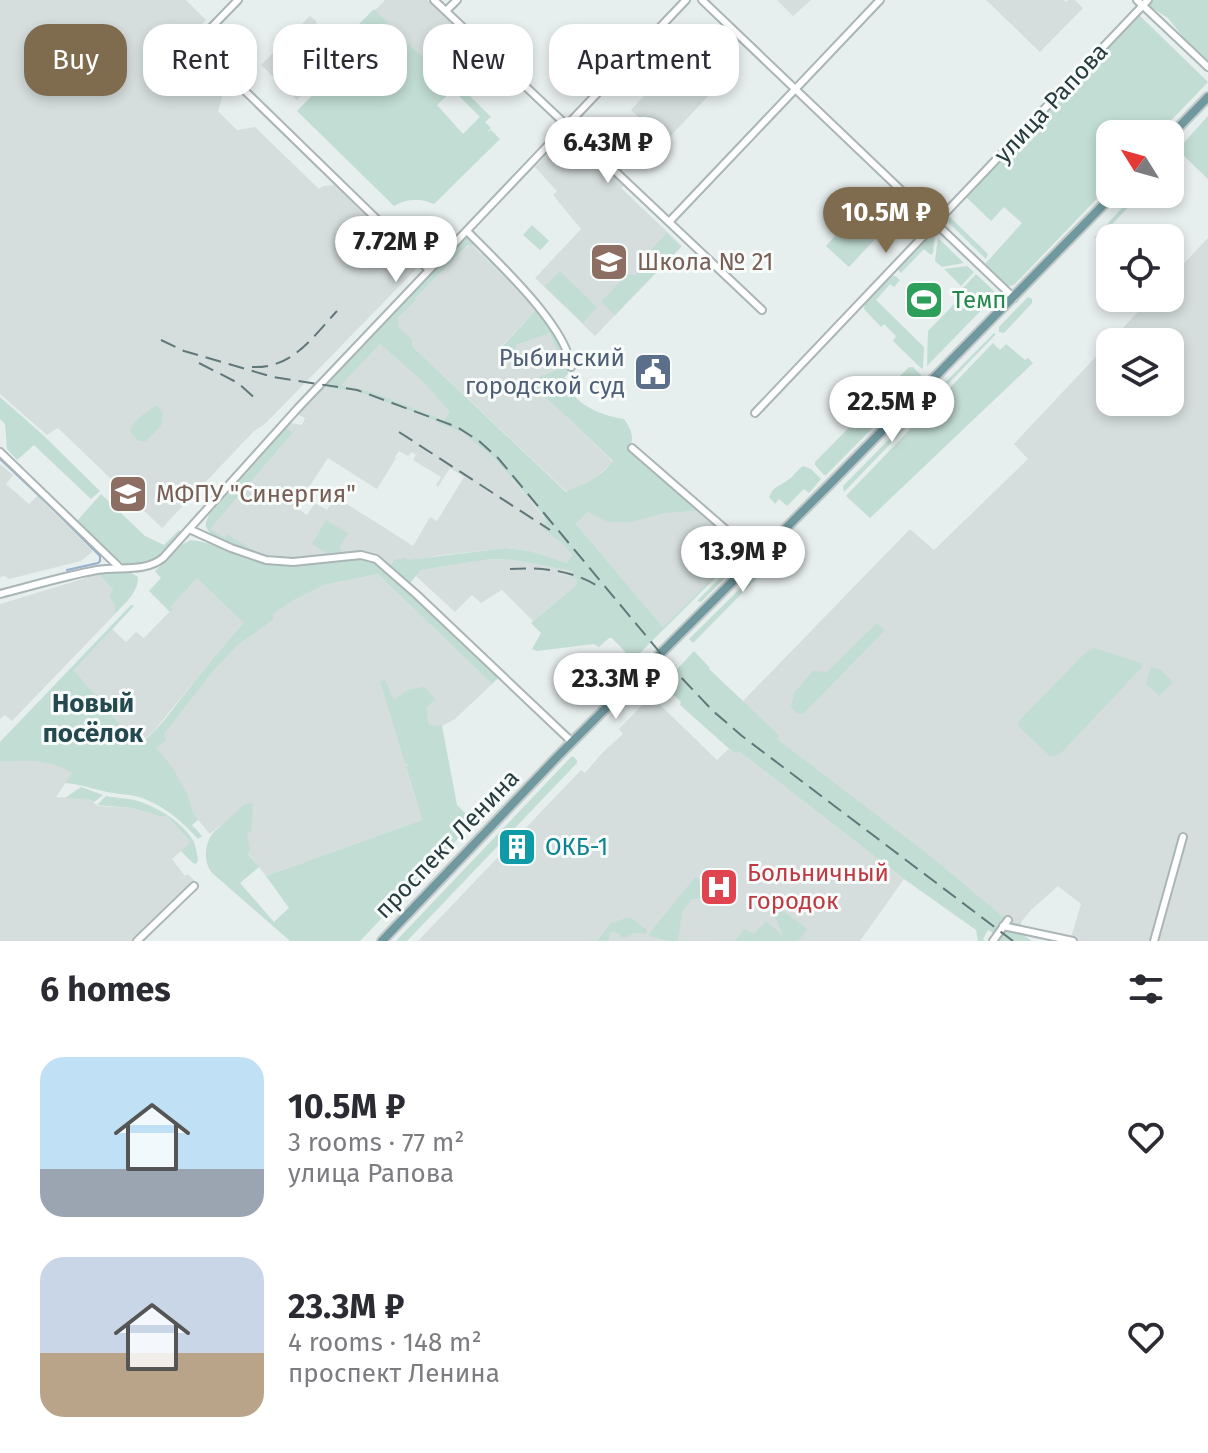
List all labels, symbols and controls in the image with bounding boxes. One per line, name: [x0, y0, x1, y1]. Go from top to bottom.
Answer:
chip: Buy: [24, 24, 127, 96]
chip: Rent: [143, 24, 257, 96]
chip: Filters: [273, 24, 407, 96]
chip: New: [423, 24, 533, 96]
chip: Apartment: [549, 24, 739, 96]
street label: улица Рапова: [988, 37, 1114, 169]
pin: 6.43M ₽: [534, 117, 682, 185]
north arrow: [1096, 120, 1184, 208]
map controls: [1096, 120, 1184, 416]
text: 6.43M ₽: [563, 127, 653, 158]
pin: 10.5M ₽: [812, 187, 960, 255]
text: 10.5M ₽: [841, 197, 931, 228]
pin: 7.72M ₽: [322, 216, 470, 284]
button: locate: [1096, 224, 1184, 312]
text: 7.72M ₽: [353, 226, 439, 257]
school or university icon: Школа № 21: [588, 241, 630, 283]
place label: Школа № 21: [637, 248, 773, 276]
sports icon: Темп: [903, 279, 945, 321]
place label: Темп: [952, 286, 1006, 314]
button: layers: [1096, 328, 1184, 416]
place label: Рыбинский городской суд: [465, 344, 625, 400]
public building icon: Рыбинский городской суд: [632, 351, 674, 393]
pin: 22.5M ₽: [818, 376, 966, 444]
text: 22.5M ₽: [847, 386, 937, 417]
school or university icon: МФПУ "Синергия": [107, 473, 149, 515]
place label: МФПУ "Синергия": [156, 480, 356, 508]
pin: 13.9M ₽: [669, 526, 817, 594]
text: 13.9M ₽: [699, 536, 787, 567]
pin: 23.3M ₽: [542, 653, 690, 721]
text: 23.3M ₽: [571, 663, 661, 694]
district label: Новый посёлок: [43, 688, 144, 749]
street label: проспект Ленина: [369, 764, 525, 924]
building icon: ОКБ-1: [496, 826, 538, 868]
place label: ОКБ-1: [545, 833, 608, 861]
place label: Больничный городок: [747, 859, 889, 915]
hospital icon: Больничный городок: [698, 866, 740, 908]
icon: filters: [1124, 967, 1168, 1011]
text: 6 homes: [40, 969, 171, 1010]
text: 10.5M ₽: [288, 1086, 405, 1127]
icon: home: [104, 1089, 200, 1185]
icon: heart: [1124, 1115, 1168, 1159]
text: 3 rooms · 77 m²: [288, 1127, 464, 1158]
text: улица Рапова: [288, 1158, 454, 1189]
text: 23.3M ₽: [288, 1286, 404, 1327]
icon: home: [104, 1289, 200, 1385]
icon: heart: [1124, 1315, 1168, 1359]
text: 4 rooms · 148 m²: [288, 1327, 482, 1358]
text: проспект Ленина: [288, 1358, 500, 1389]

